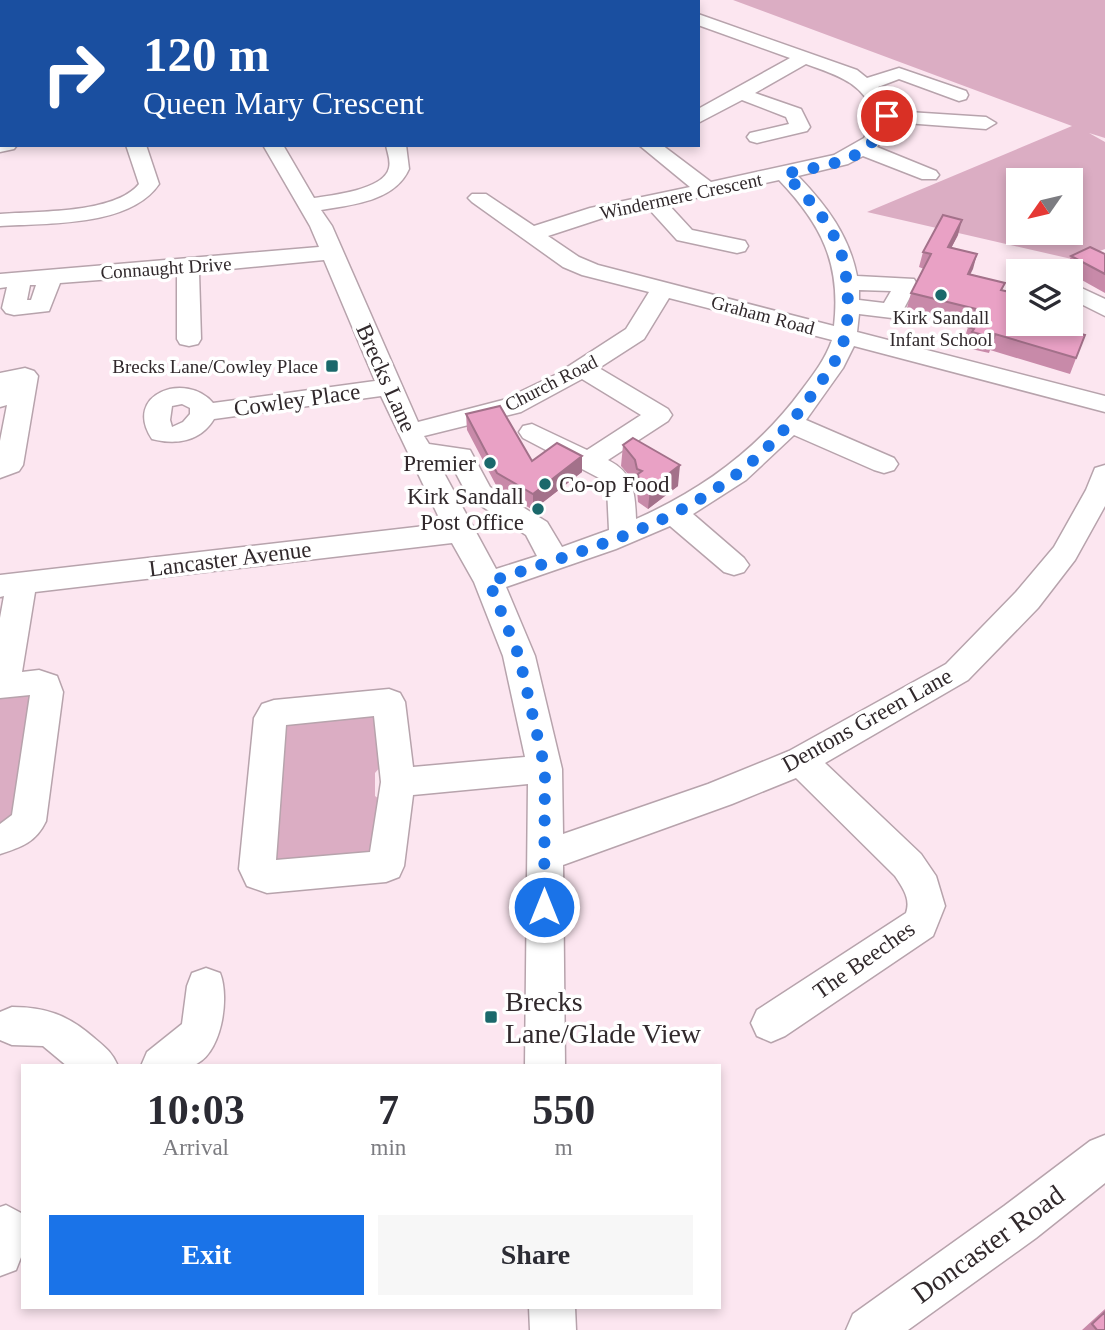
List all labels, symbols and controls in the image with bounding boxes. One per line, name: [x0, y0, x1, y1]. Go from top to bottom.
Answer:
text: 120 m: [143, 27, 270, 82]
icon: right: [28, 28, 119, 119]
text: Queen Mary Crescent: [143, 85, 424, 121]
pin: [857, 86, 917, 146]
icon: arrive: [868, 97, 906, 135]
street label: Windermere Crescent: [598, 168, 765, 223]
north arrow: [1006, 168, 1083, 245]
map controls: [1006, 168, 1083, 336]
street label: Connaught Drive: [100, 253, 232, 283]
button: layers: [1006, 259, 1083, 336]
marker: Kirk Sandall Infant School: [933, 287, 949, 303]
street label: Graham Road: [709, 291, 817, 339]
place label: Kirk Sandall Infant School: [890, 307, 992, 350]
street label: Brecks Lane: [351, 320, 421, 436]
street label: Church Road: [501, 351, 601, 415]
place label: Brecks Lane/Cowley Place: [112, 356, 318, 377]
marker: Brecks Lane/Cowley Place: [324, 358, 340, 374]
street label: Cowley Place: [232, 379, 362, 421]
place label: Premier: [403, 451, 476, 476]
marker: Premier: [482, 455, 498, 471]
place label: Co-op Food: [559, 472, 670, 497]
marker: Co-op Food: [537, 476, 553, 492]
place label: Kirk Sandall Post Office: [407, 484, 524, 535]
marker: Kirk Sandall Post Office: [530, 501, 546, 517]
street label: Lancaster Avenue: [147, 537, 313, 581]
street label: Dentons Green Lane: [778, 663, 956, 777]
position arrow: [507, 870, 581, 944]
street label: The Beeches: [808, 916, 920, 1004]
place label: Brecks Lane/Glade View: [505, 986, 702, 1049]
marker: Brecks Lane/Glade View: [483, 1009, 499, 1025]
text: 10:03: [147, 1087, 245, 1133]
text: 7: [378, 1087, 399, 1133]
text: 550: [532, 1087, 595, 1133]
text: Arrival: [163, 1135, 229, 1160]
text: min: [371, 1135, 406, 1160]
text: m: [555, 1135, 573, 1160]
street label: Doncaster Road: [906, 1179, 1070, 1309]
button: Exit: [49, 1215, 364, 1295]
button: Share: [378, 1215, 693, 1295]

